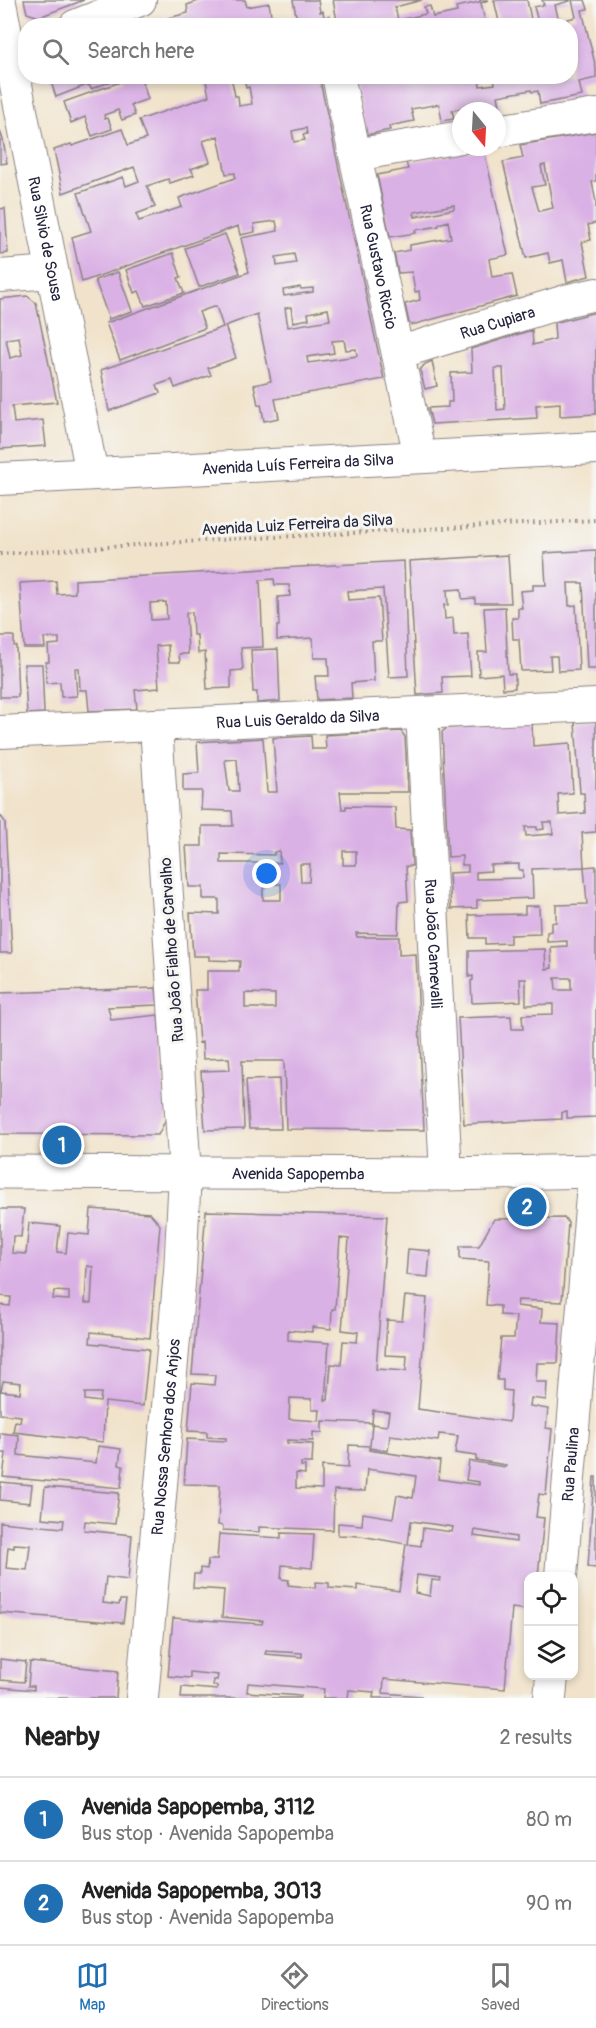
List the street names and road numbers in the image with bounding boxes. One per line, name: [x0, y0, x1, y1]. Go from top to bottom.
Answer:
street label: Rua Silvio de Sousa: [23, 175, 67, 303]
street label: Rua Gustavo Riccio: [355, 203, 401, 331]
street label: Rua Cupiara: [458, 302, 537, 344]
street label: Avenida Luís Ferreira da Silva: [201, 450, 394, 479]
street label: Avenida Luiz Ferreira da Silva: [201, 510, 393, 540]
street label: Rua Luis Geraldo da Silva: [216, 706, 380, 733]
street label: Rua João Fialho de Carvalho: [156, 857, 188, 1043]
street label: Rua João Camevalli: [420, 879, 446, 1009]
street label: Avenida Sapopemba: [232, 1164, 364, 1185]
street label: Rua Nossa Senhora dos Anjos: [148, 1338, 185, 1536]
street label: Rua Paulina: [558, 1426, 584, 1502]

